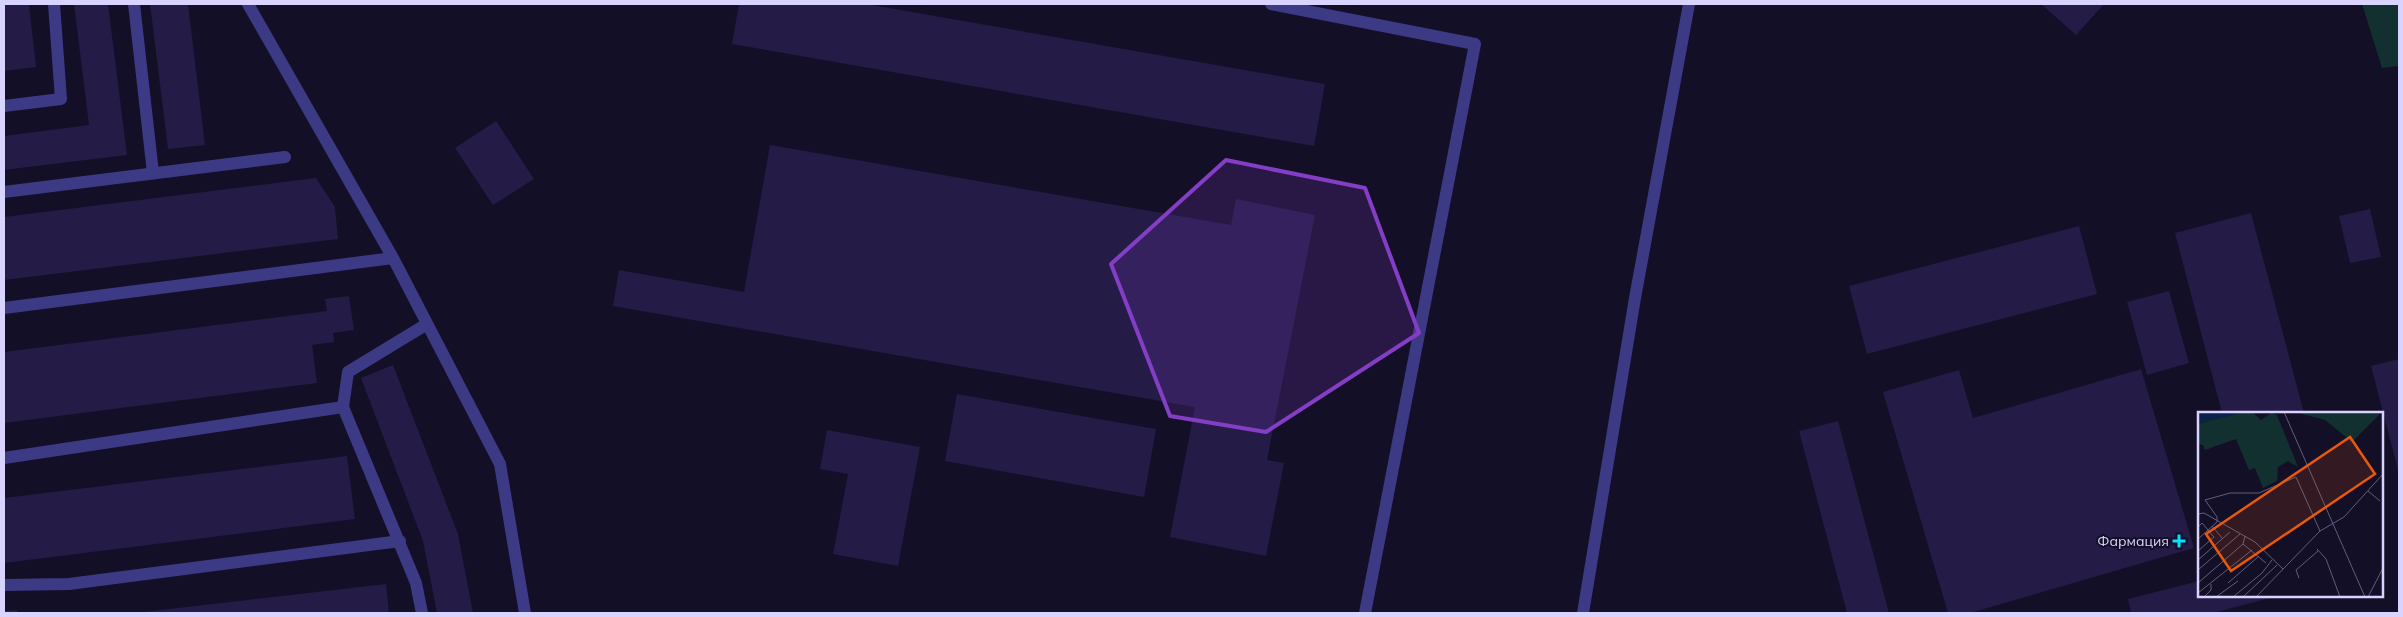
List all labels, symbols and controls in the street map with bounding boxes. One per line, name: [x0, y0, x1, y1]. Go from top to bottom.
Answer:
inset map: [2198, 412, 2383, 597]
place label: Фармация: [2097, 532, 2169, 550]
marker: Фармация: [2173, 535, 2185, 547]

